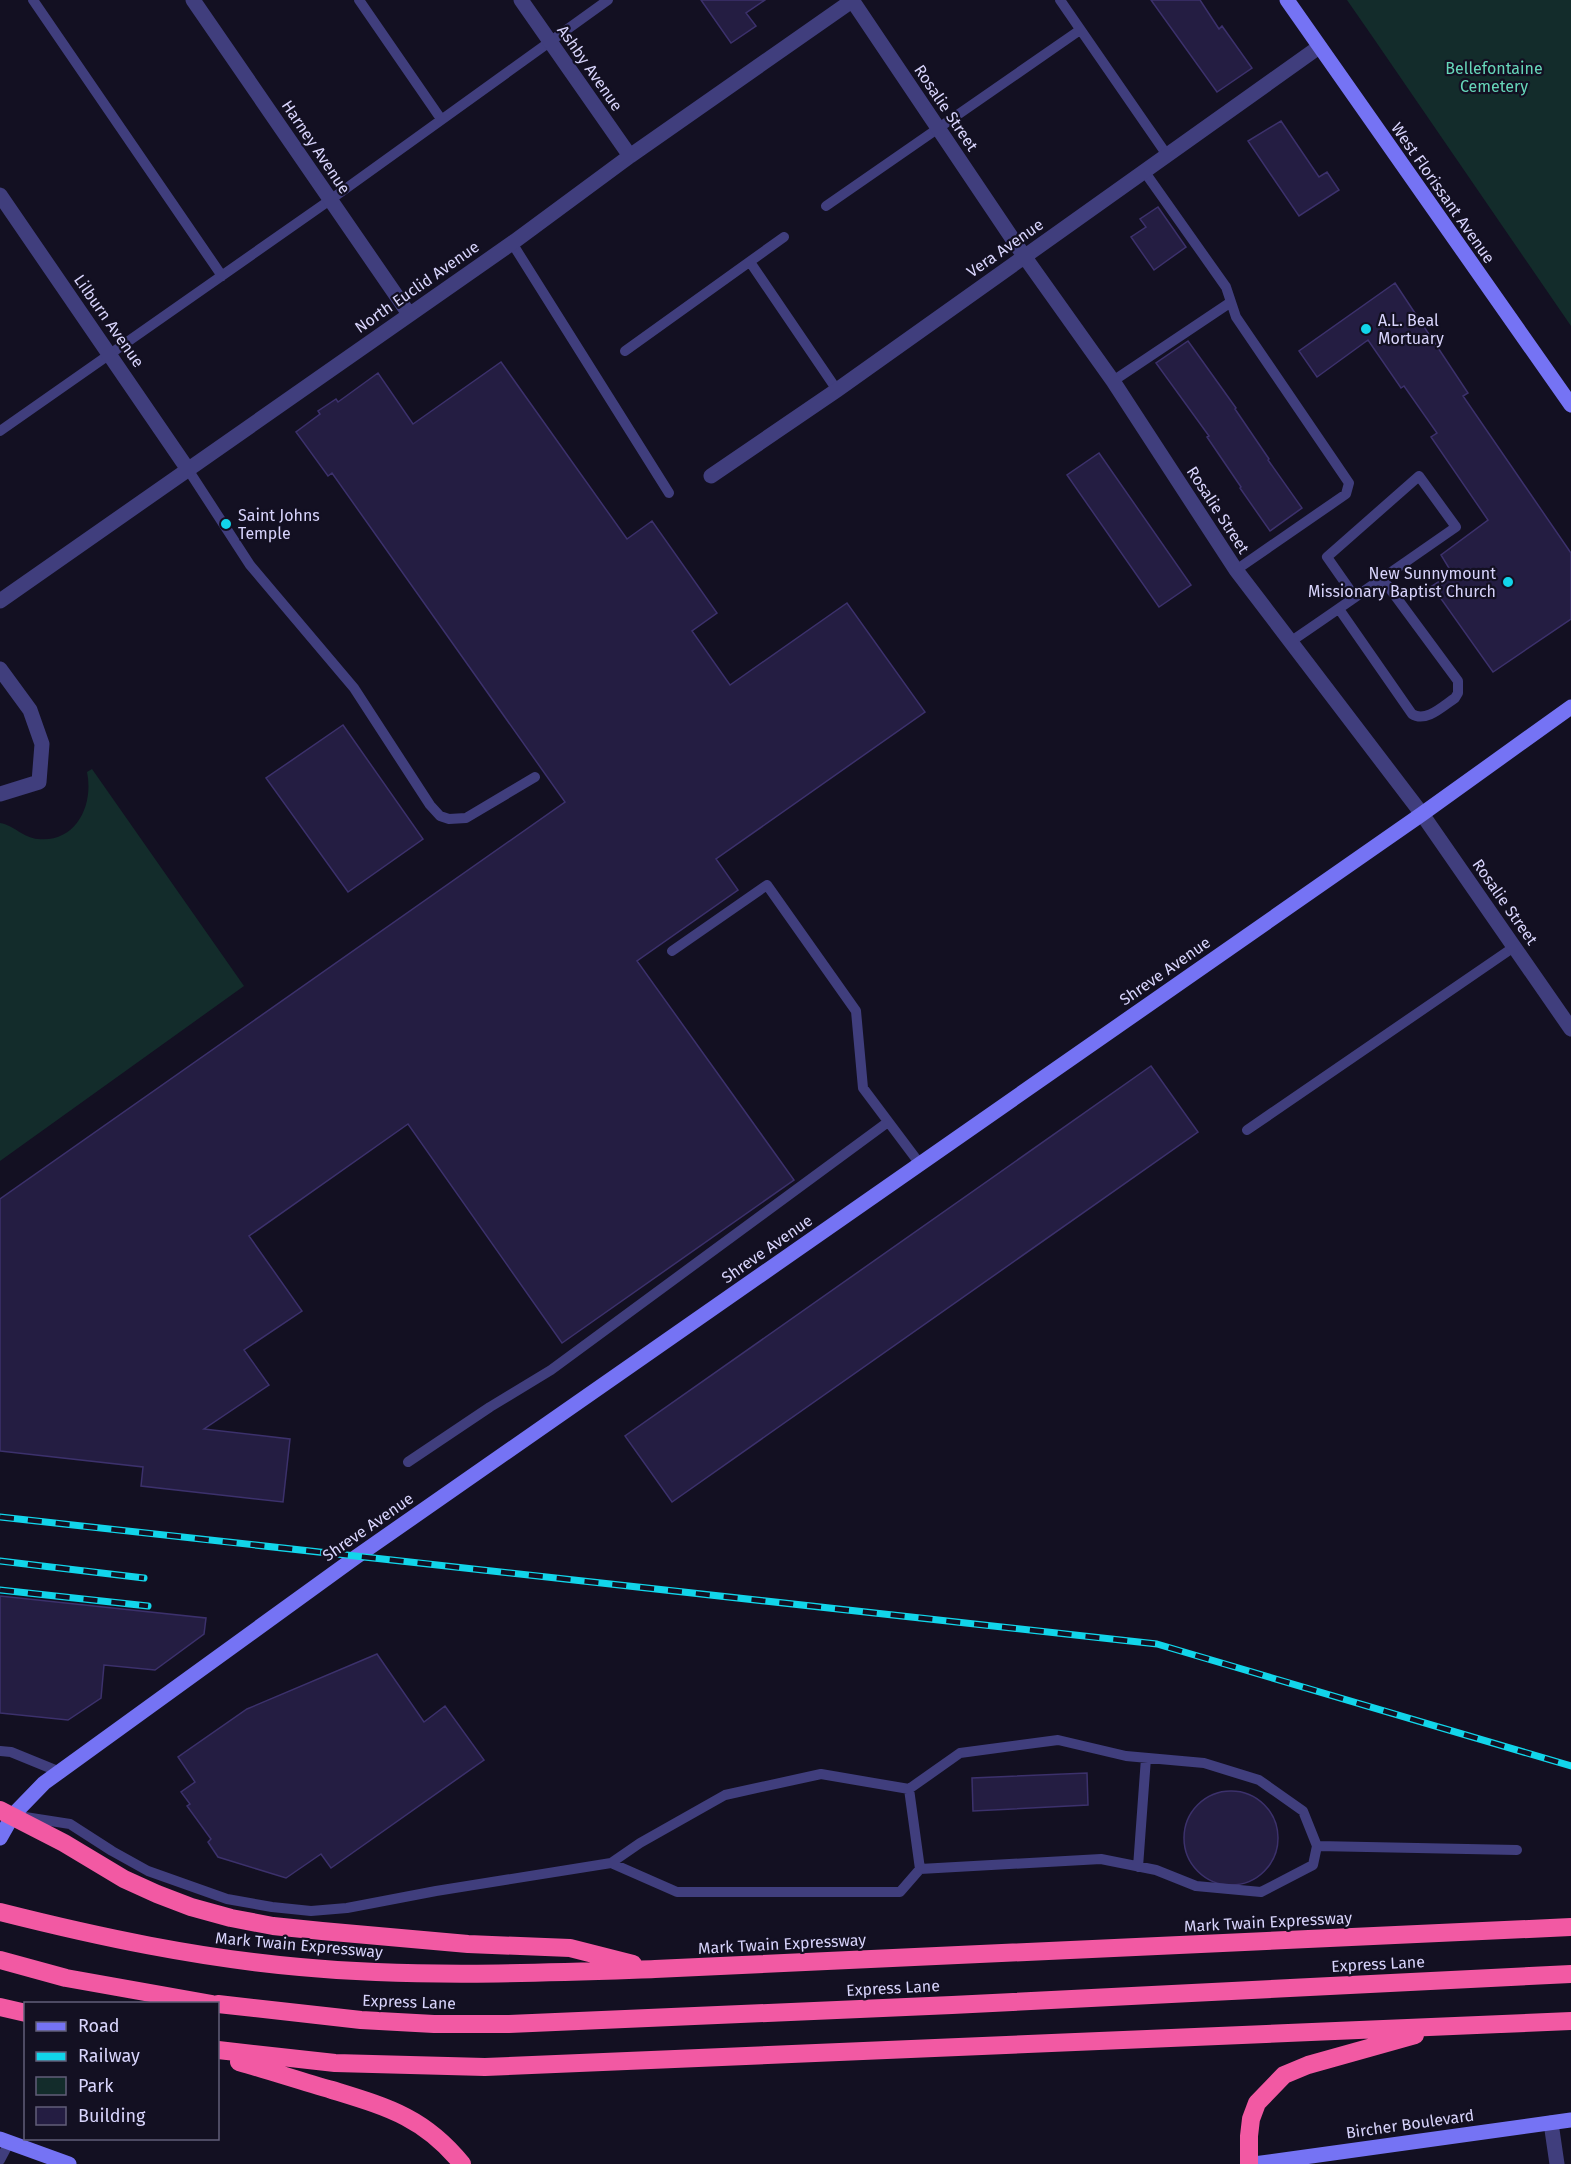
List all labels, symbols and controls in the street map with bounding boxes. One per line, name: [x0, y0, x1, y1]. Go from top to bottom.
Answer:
street label: Ashby Avenue: [553, 21, 627, 115]
park label: Bellefontaine Cemetery: [1445, 59, 1543, 96]
street label: Rosalie Street: [910, 61, 982, 155]
street label: Harney Avenue: [278, 96, 354, 198]
street label: West Florissant Avenue: [1387, 119, 1499, 267]
street label: Vera Avenue: [963, 215, 1047, 281]
street label: North Euclid Avenue: [351, 237, 483, 337]
street label: Lilburn Avenue: [70, 271, 148, 371]
place label: A.L. Beal Mortuary: [1378, 311, 1444, 348]
marker: A.L. Beal Mortuary: [1359, 322, 1373, 336]
street label: Rosalie Street: [1183, 463, 1253, 557]
place label: Saint Johns Temple: [238, 506, 320, 543]
marker: Saint Johns Temple: [219, 517, 233, 531]
place label: New Sunnymount Missionary Baptist Church: [1308, 564, 1496, 601]
marker: New Sunnymount Missionary Baptist Church: [1501, 575, 1515, 589]
street label: Rosalie Street: [1468, 856, 1542, 949]
street label: Shreve Avenue: [1116, 933, 1214, 1009]
street label: Shreve Avenue: [718, 1211, 816, 1287]
street label: Shreve Avenue: [319, 1489, 417, 1565]
street label: Mark Twain Expressway: [1184, 1908, 1353, 1936]
street label: Mark Twain Expressway: [214, 1928, 384, 1962]
street label: Mark Twain Expressway: [698, 1930, 867, 1958]
street label: Express Lane: [1331, 1952, 1425, 1976]
street label: Express Lane: [846, 1976, 940, 2000]
street label: Express Lane: [362, 1991, 456, 2013]
legend: [24, 2002, 219, 2140]
text: Road: [78, 2015, 120, 2037]
text: Railway: [78, 2045, 140, 2067]
text: Park: [78, 2075, 114, 2097]
text: Building: [78, 2105, 146, 2127]
street label: Bircher Boulevard: [1345, 2106, 1475, 2142]

